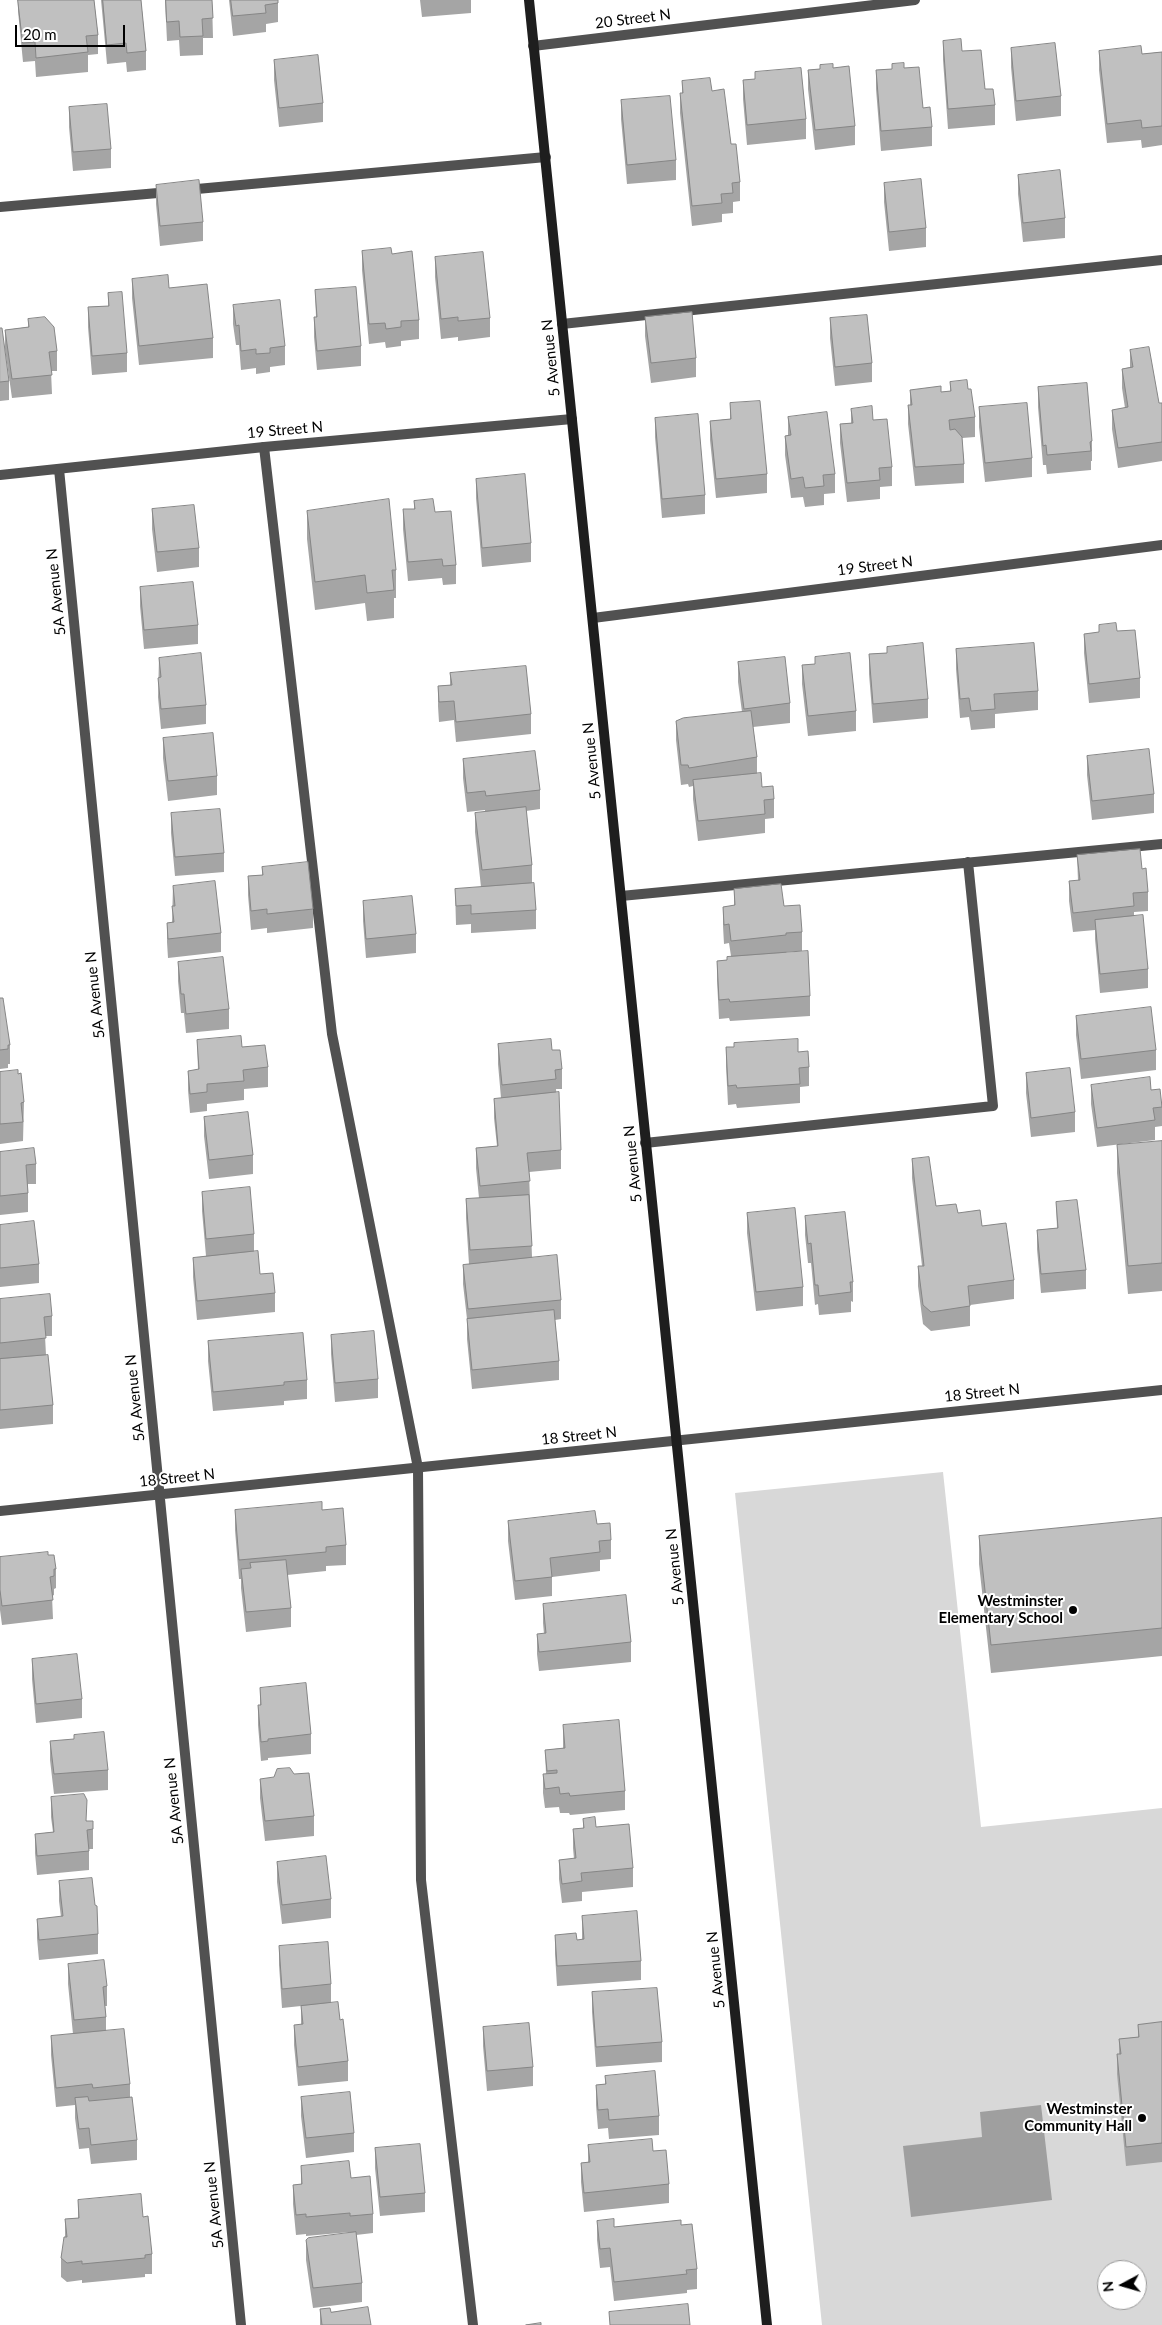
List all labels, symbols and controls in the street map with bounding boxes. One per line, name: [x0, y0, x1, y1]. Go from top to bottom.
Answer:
street label: 20 Street N: [594, 5, 672, 33]
scale bar: [18, 15, 128, 47]
text: 20 m: [23, 25, 57, 43]
street label: 5 Avenue N: [538, 319, 564, 397]
street label: 19 Street N: [246, 418, 324, 442]
street label: 5A Avenue N: [42, 547, 70, 637]
street label: 19 Street N: [836, 552, 914, 580]
street label: 5 Avenue N: [579, 722, 605, 800]
street label: 5A Avenue N: [81, 950, 109, 1040]
street label: 5 Avenue N: [620, 1125, 646, 1203]
street label: 5A Avenue N: [121, 1353, 149, 1443]
street label: 18 Street N: [943, 1380, 1021, 1406]
street label: 18 Street N: [540, 1423, 618, 1449]
street label: 18 Street N: [138, 1465, 216, 1491]
street label: 5 Avenue N: [662, 1528, 688, 1606]
place label: Westminster Elementary School: [939, 1592, 1063, 1627]
marker: Westminster Elementary School: [1067, 1604, 1079, 1616]
street label: 5A Avenue N: [160, 1756, 188, 1846]
street label: 5 Avenue N: [703, 1931, 729, 2009]
place label: Westminster Community Hall: [1024, 2100, 1132, 2135]
marker: Westminster Community Hall: [1136, 2112, 1148, 2124]
street label: 5A Avenue N: [200, 2160, 228, 2250]
north arrow: [1097, 2260, 1147, 2310]
text: N: [1099, 2280, 1117, 2293]

